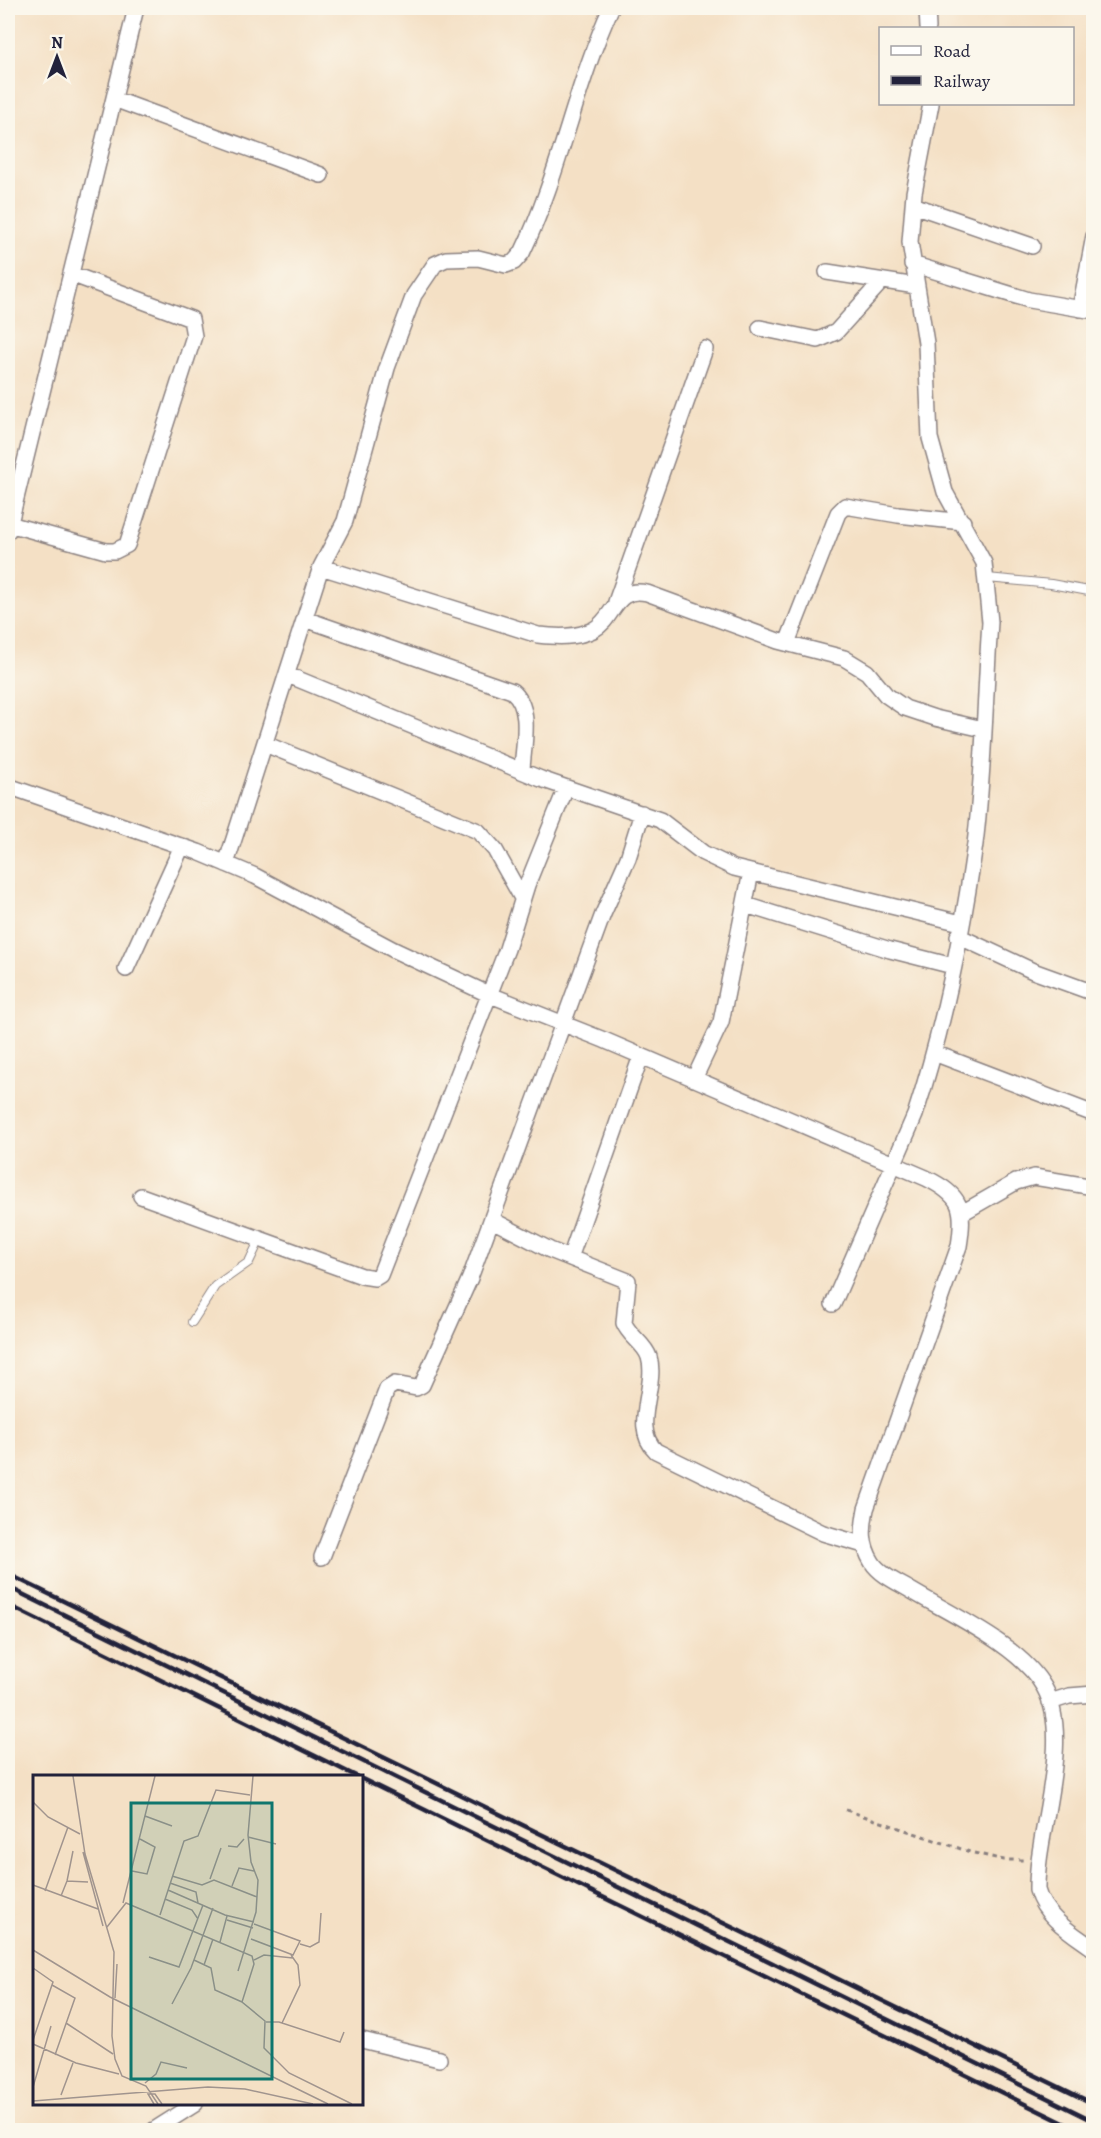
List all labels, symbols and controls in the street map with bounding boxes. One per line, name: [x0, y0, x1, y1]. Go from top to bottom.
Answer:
north arrow: [27, 27, 87, 87]
legend: [879, 27, 1074, 105]
text: N: [51, 32, 63, 54]
text: Road: [933, 39, 971, 63]
text: Railway: [933, 69, 991, 93]
inset map: [33, 1775, 363, 2105]

